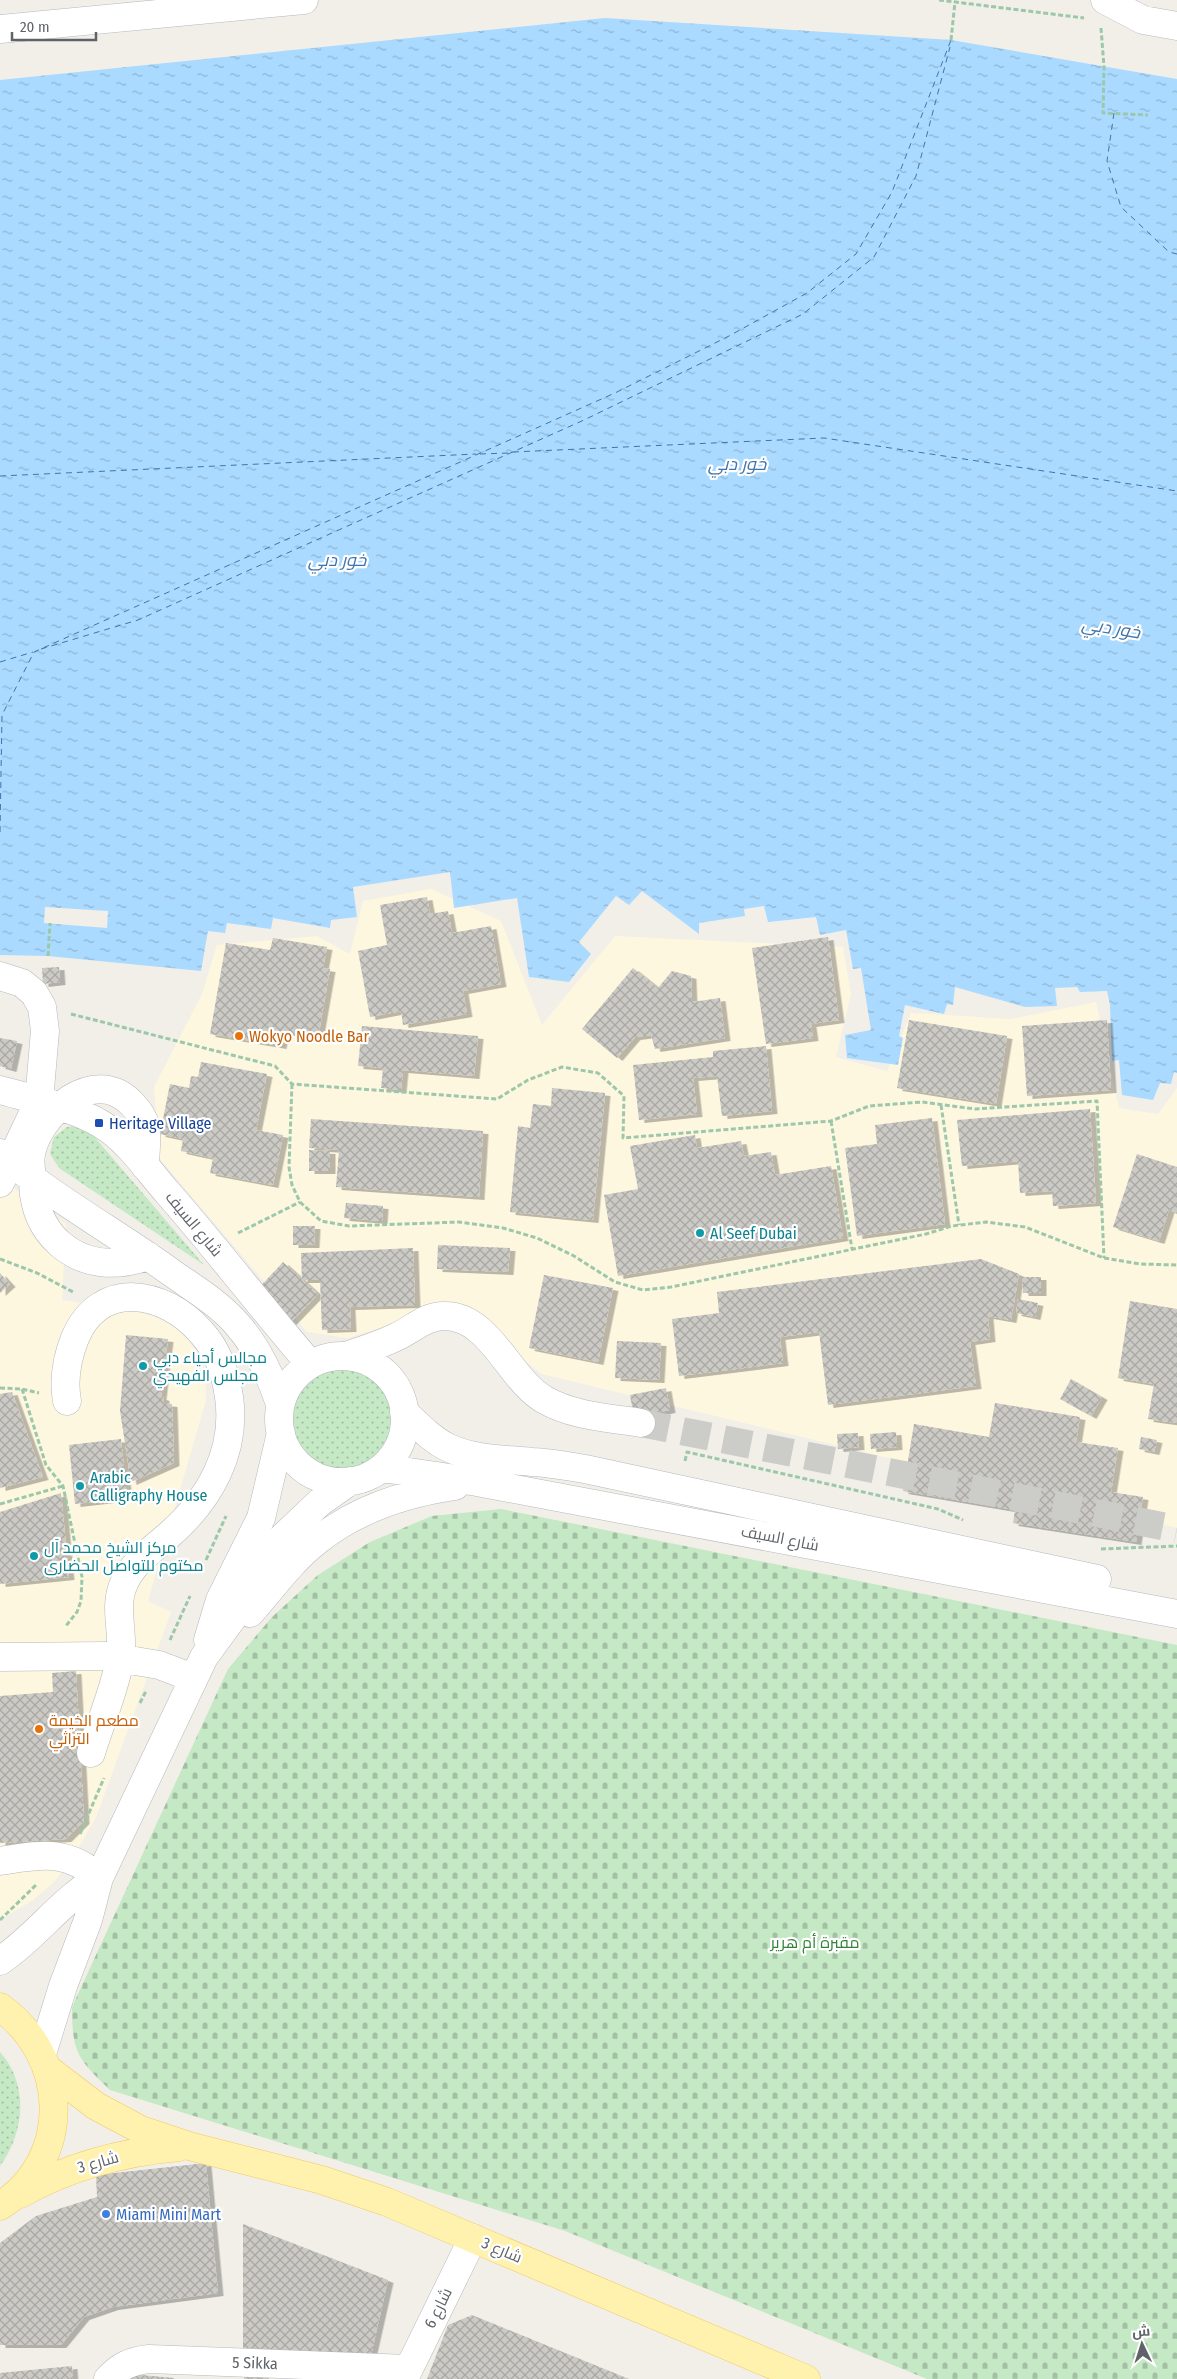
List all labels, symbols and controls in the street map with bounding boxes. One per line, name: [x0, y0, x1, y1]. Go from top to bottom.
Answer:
scale bar: [12, 10, 96, 42]
text: 20 m: [20, 18, 50, 36]
water label: خور دبي: [708, 453, 767, 478]
water label: خور دبي: [308, 549, 367, 574]
water label: خور دبي: [1080, 613, 1143, 647]
place label: Wokyo Noodle Bar: [249, 1027, 369, 1046]
marker: Wokyo Noodle Bar: [233, 1030, 245, 1042]
place label: Heritage Village: [109, 1114, 211, 1133]
marker: Heritage Village: [93, 1117, 105, 1129]
street label: شارع السيف: [160, 1188, 227, 1262]
place label: Al Seef Dubai: [710, 1224, 797, 1243]
marker: Al Seef Dubai: [694, 1227, 706, 1239]
place label: مجالس أحياء دبي مجلس الفهيدي: [153, 1348, 267, 1389]
marker: مجالس أحياء دبي مجلس الفهيدي: [137, 1360, 149, 1372]
place label: Arabic Calligraphy House: [90, 1468, 208, 1505]
marker: Arabic Calligraphy House: [74, 1480, 86, 1492]
street label: شارع السيف: [739, 1521, 820, 1557]
place label: مركز الشيخ محمد آل مكتوم للتواصل الحضارى: [44, 1538, 203, 1577]
marker: مركز الشيخ محمد آل مكتوم للتواصل الحضارى: [28, 1550, 40, 1562]
place label: مطعم الخيمة التراثي: [49, 1711, 139, 1752]
marker: مطعم الخيمة التراثي: [33, 1723, 45, 1735]
park label: مقبرة أم هرير: [769, 1933, 860, 1954]
street label: شارع 3: [75, 2147, 121, 2179]
place label: Miami Mini Mart: [116, 2205, 222, 2224]
marker: Miami Mini Mart: [100, 2208, 112, 2220]
street label: شارع 3: [478, 2233, 525, 2269]
street label: شارع 6: [420, 2285, 458, 2332]
north arrow: [1117, 2319, 1167, 2369]
text: ش: [1132, 2322, 1151, 2341]
street label: 5 Sikka: [232, 2353, 278, 2373]

